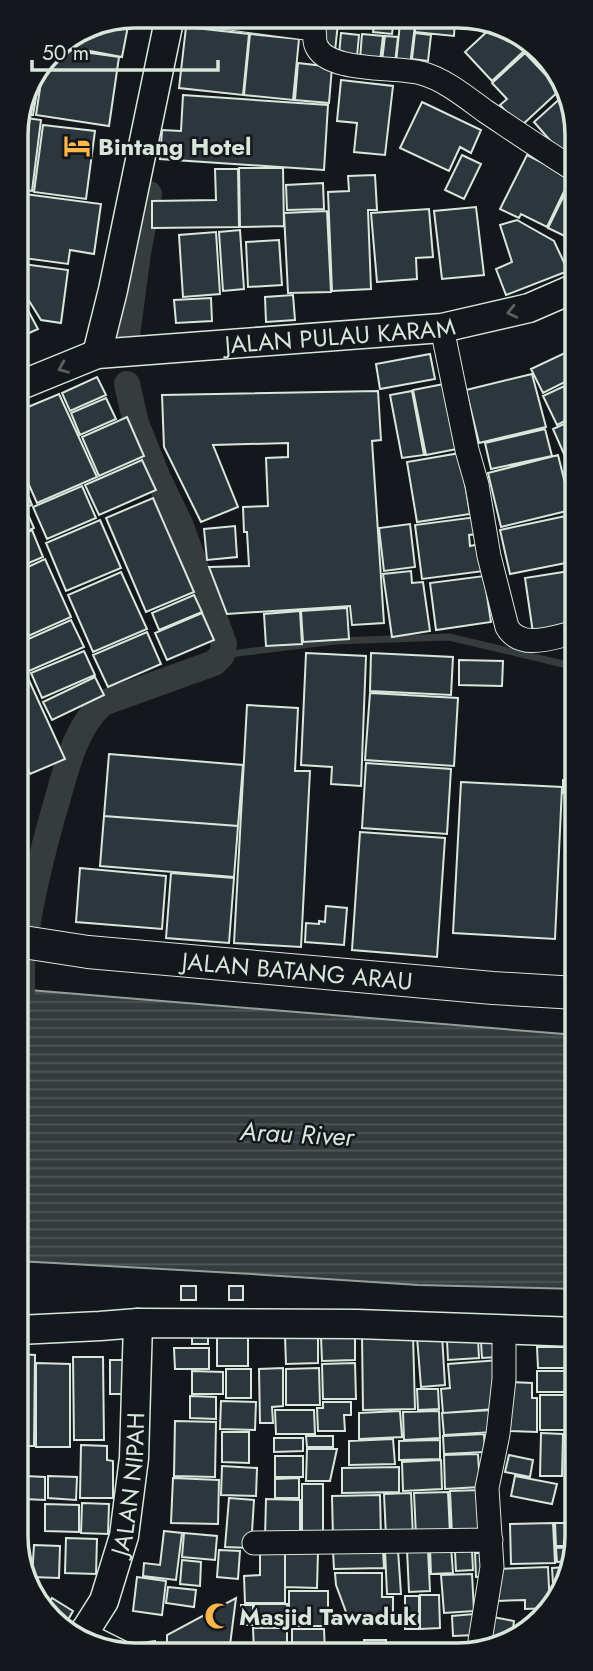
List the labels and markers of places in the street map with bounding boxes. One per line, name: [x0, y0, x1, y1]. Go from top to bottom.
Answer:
place label: Bintang Hotel: [98, 129, 251, 164]
hotel icon: Bintang Hotel: [62, 131, 92, 161]
place label: Masjid Tawaduk: [239, 1599, 417, 1634]
mosque icon: Masjid Tawaduk: [203, 1601, 233, 1631]

